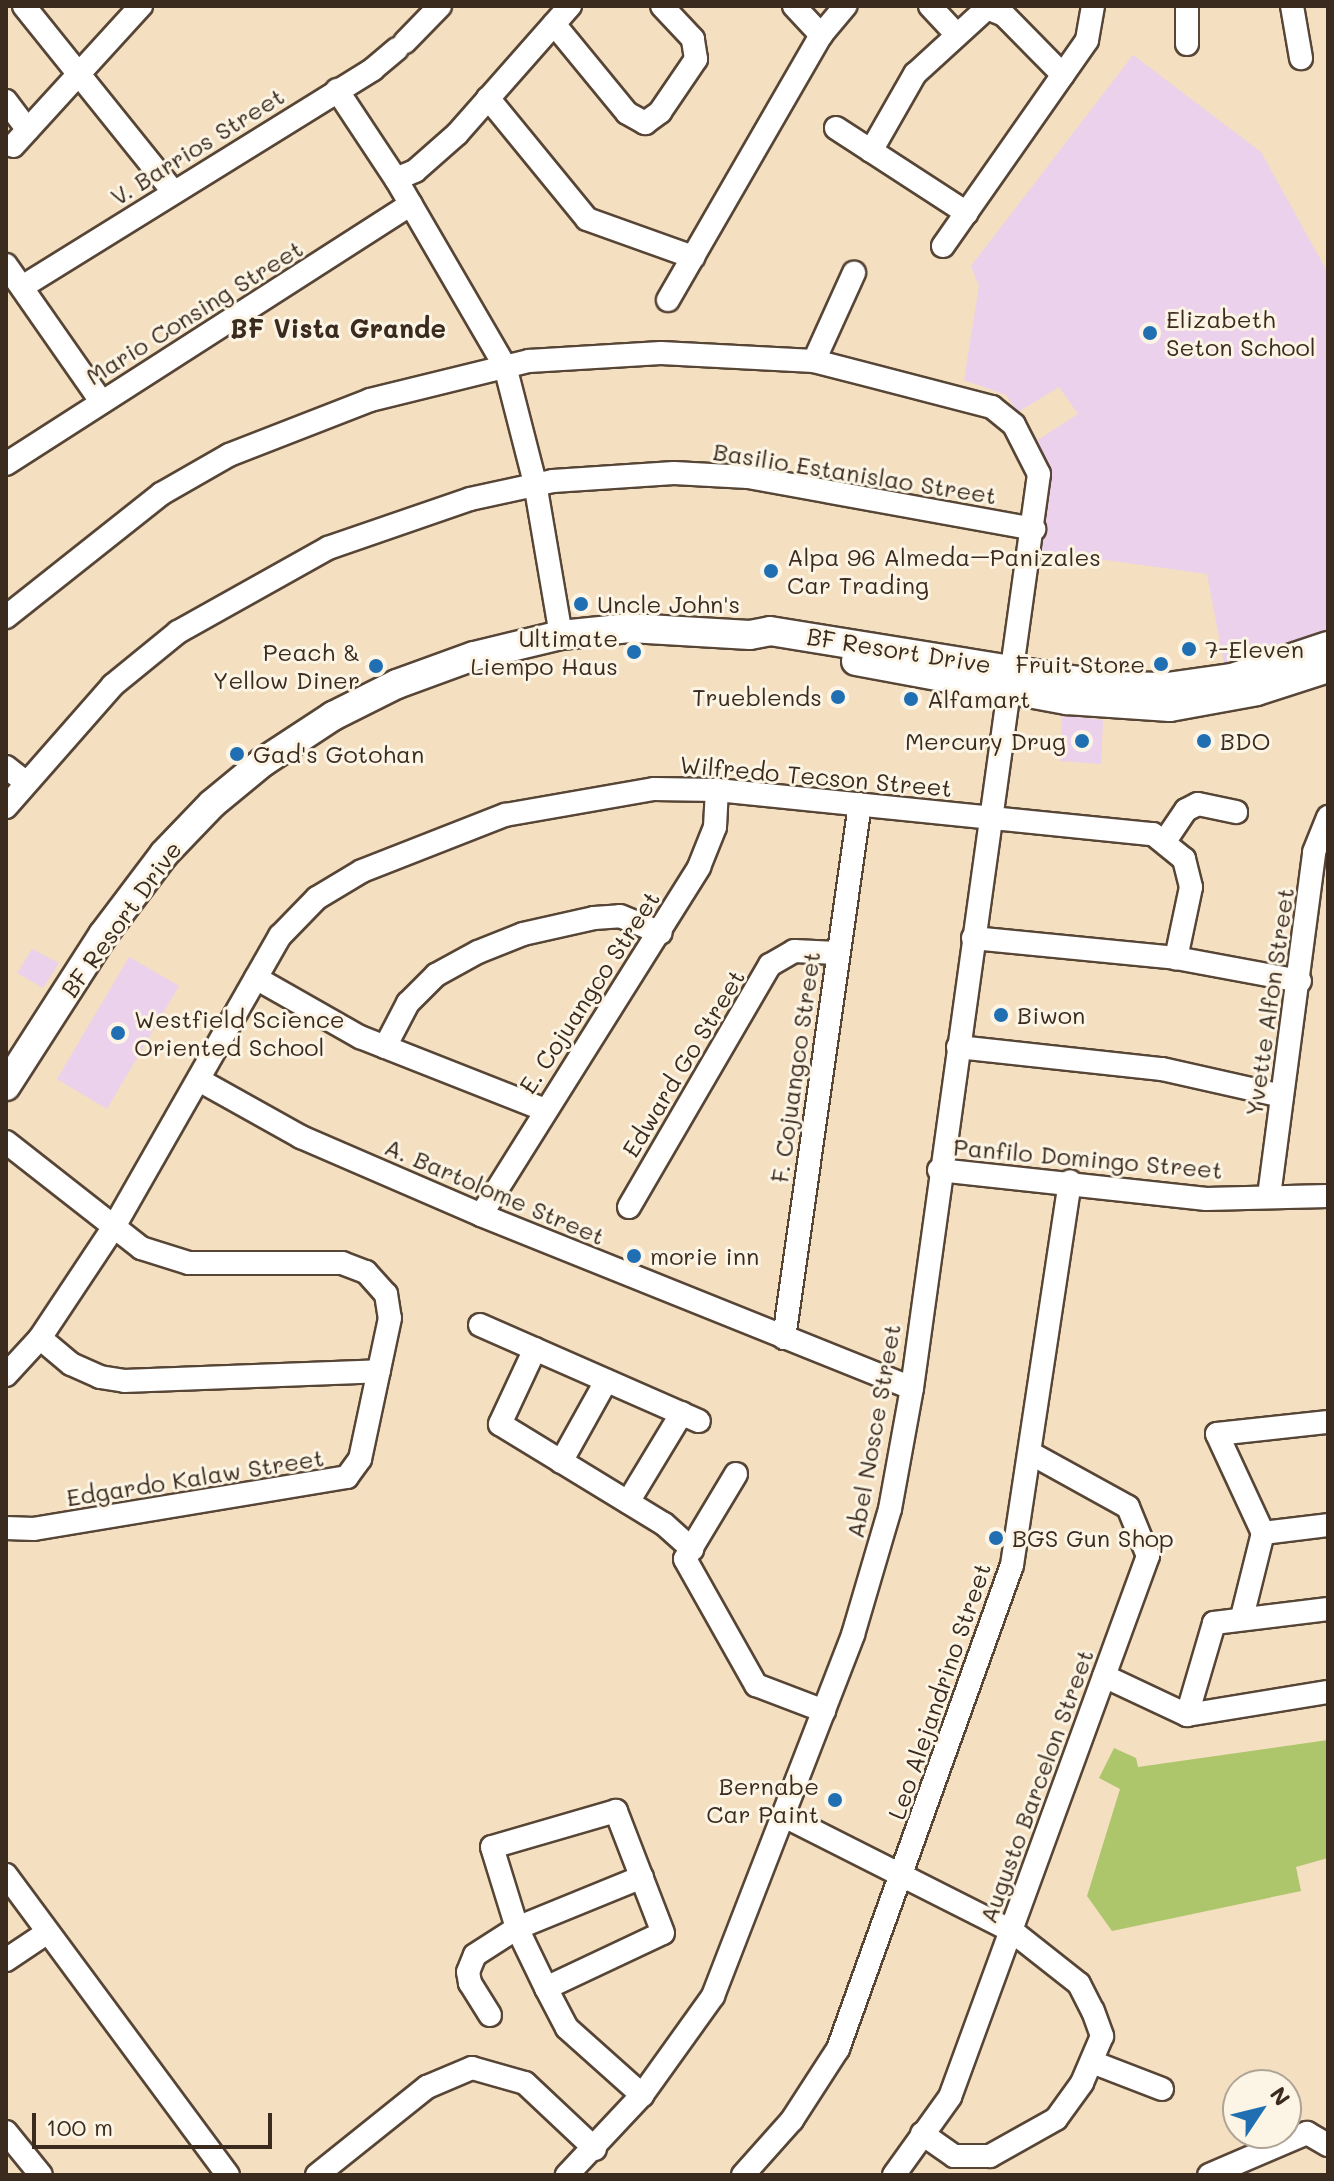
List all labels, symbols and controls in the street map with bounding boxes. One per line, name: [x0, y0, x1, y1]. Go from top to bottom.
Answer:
street label: V. Barrios Street: [105, 81, 289, 211]
street label: Mario Consing Street: [80, 233, 308, 391]
place label: Elizabeth Seton School: [1166, 305, 1316, 361]
district label: BF Vista Grande: [230, 313, 446, 345]
marker: Elizabeth Seton School: [1141, 324, 1159, 342]
street label: Basilio Estanislao Street: [711, 436, 999, 510]
place label: Alpa 96 Almeda–Panizales Car Trading: [787, 543, 1101, 599]
marker: Alpa 96 Almeda–Panizales Car Trading: [762, 562, 780, 580]
place label: Uncle John's: [597, 590, 740, 618]
marker: Uncle John's: [572, 595, 590, 613]
street label: BF Resort Drive: [805, 621, 993, 679]
place label: Ultimate Liempo Haus: [470, 624, 618, 680]
place label: 7-Eleven: [1205, 635, 1304, 663]
place label: Peach & Yellow Diner: [213, 638, 360, 694]
marker: 7-Eleven: [1180, 640, 1198, 658]
marker: Ultimate Liempo Haus: [625, 643, 643, 661]
place label: Fruit Store: [1016, 650, 1145, 678]
marker: Fruit Store: [1152, 655, 1170, 673]
marker: Peach & Yellow Diner: [367, 657, 385, 675]
place label: Trueblends: [692, 683, 822, 711]
place label: Alfamart: [927, 685, 1031, 713]
marker: Trueblends: [829, 688, 847, 706]
marker: Alfamart: [902, 690, 920, 708]
place label: Mercury Drug: [905, 727, 1066, 755]
place label: BDO: [1220, 727, 1270, 755]
marker: Mercury Drug: [1073, 732, 1091, 750]
marker: BDO: [1195, 732, 1213, 750]
place label: Gad's Gotohan: [253, 740, 424, 768]
marker: Gad's Gotohan: [228, 745, 246, 763]
street label: Wilfredo Tecson Street: [679, 750, 953, 802]
street label: BF Resort Drive: [55, 835, 187, 1003]
street label: E. Cojuangco Street: [513, 885, 665, 1099]
street label: Yvette Alfon Street: [1239, 886, 1299, 1118]
street label: F. Cojuangco Street: [765, 950, 825, 1184]
street label: Edward Go Street: [616, 964, 750, 1162]
place label: Biwon: [1017, 1001, 1085, 1029]
place label: Westfield Science Oriented School: [134, 1005, 345, 1061]
marker: Biwon: [992, 1006, 1010, 1024]
marker: Westfield Science Oriented School: [109, 1024, 127, 1042]
street label: A. Bartolome Street: [381, 1132, 609, 1250]
street label: Panfilo Domingo Street: [952, 1132, 1224, 1184]
place label: morie inn: [650, 1242, 759, 1270]
marker: morie inn: [625, 1247, 643, 1265]
street label: Abel Nosce Street: [840, 1322, 906, 1540]
street label: Edgardo Kalaw Street: [64, 1442, 326, 1512]
place label: BGS Gun Shop: [1012, 1524, 1174, 1552]
marker: BGS Gun Shop: [987, 1529, 1005, 1547]
street label: Leo Alejandrino Street: [882, 1559, 996, 1823]
street label: Augusto Barcelon Street: [973, 1645, 1099, 1927]
place label: Bernabe Car Paint: [706, 1772, 819, 1828]
marker: Bernabe Car Paint: [826, 1791, 844, 1809]
north arrow: [1222, 2069, 1302, 2149]
text: N: [1264, 2081, 1297, 2111]
scale bar: [36, 2097, 276, 2147]
text: 100 m: [46, 2111, 113, 2142]

